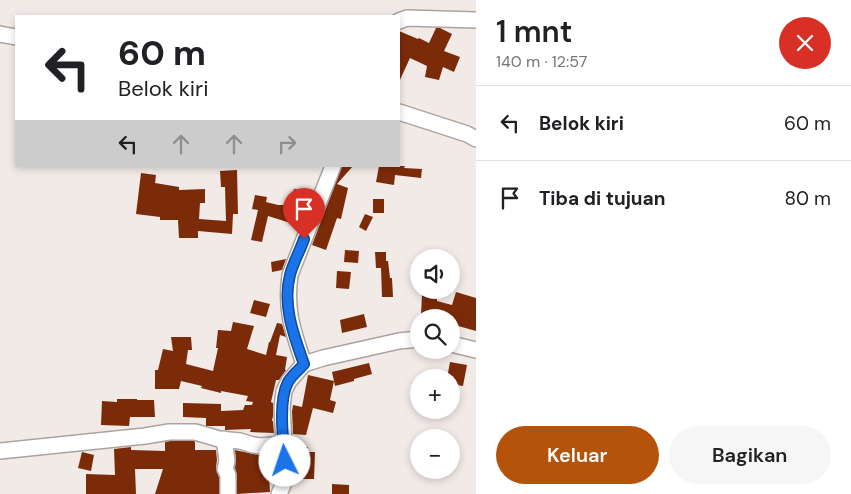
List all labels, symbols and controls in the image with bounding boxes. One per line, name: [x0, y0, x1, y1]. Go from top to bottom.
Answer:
text: 1 mnt: [496, 12, 572, 51]
button: close: [779, 17, 831, 69]
text: 60 m: [118, 30, 206, 76]
icon: left: [35, 35, 100, 100]
text: 140 m · 12:57: [496, 51, 587, 72]
text: Belok kiri: [118, 74, 208, 103]
icon: left: [496, 109, 524, 137]
text: Belok kiri: [539, 111, 624, 136]
text: 60 m: [784, 111, 831, 136]
icon: left: [114, 130, 142, 158]
icon: ahead: [167, 130, 195, 158]
icon: ahead: [220, 130, 248, 158]
icon: right: [273, 130, 301, 158]
icon: arrive: [496, 184, 524, 212]
text: Tiba di tujuan: [539, 186, 665, 211]
text: 80 m: [784, 186, 831, 211]
pin: [283, 188, 325, 239]
icon: arrive: [290, 195, 318, 223]
map controls: [410, 249, 460, 479]
button: sound: [410, 249, 460, 299]
button: search: [410, 309, 460, 359]
button: +: [410, 369, 460, 419]
button: Keluar: [496, 426, 659, 484]
button: Bagikan: [669, 426, 831, 484]
button: −: [410, 429, 460, 479]
position arrow: [258, 434, 310, 486]

